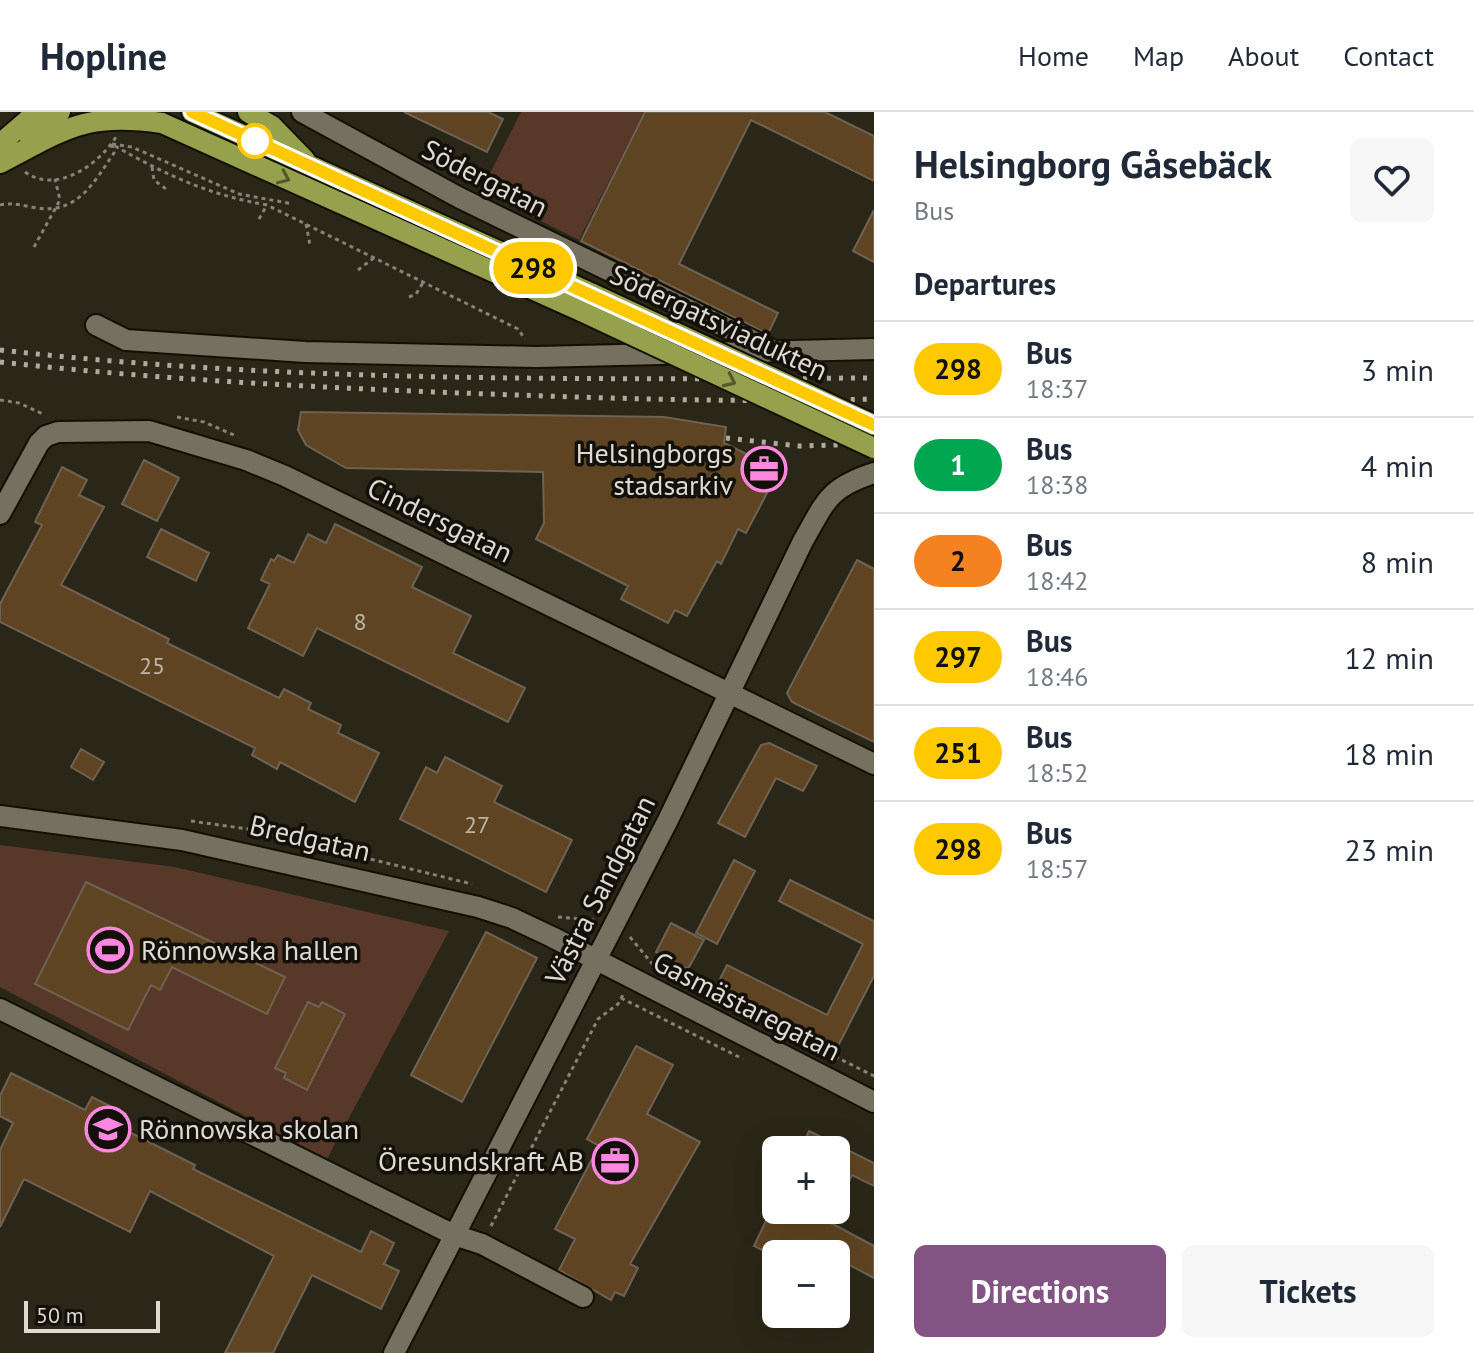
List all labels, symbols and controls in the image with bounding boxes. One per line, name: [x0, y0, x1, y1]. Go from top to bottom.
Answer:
text: Hopline: [40, 31, 167, 80]
text: Home: [1018, 37, 1089, 74]
text: Map: [1133, 37, 1184, 74]
text: About: [1228, 37, 1299, 74]
text: Contact: [1343, 37, 1434, 74]
unlabelled marker: [238, 124, 272, 158]
street label: Södergatan: [416, 130, 554, 225]
button: heart: [1350, 138, 1434, 222]
text: Helsingborg Gåsebäck: [914, 139, 1272, 188]
one-way arrow: [275, 168, 290, 184]
text: Bus: [914, 194, 954, 227]
line badge: 298: [487, 242, 579, 294]
text: 298: [509, 249, 557, 286]
street label: Södergatsviadukten: [604, 255, 834, 388]
text: Departures: [914, 264, 1056, 303]
text: Bus: [1026, 333, 1073, 372]
text: 298: [934, 350, 982, 387]
text: 3 min: [1361, 350, 1434, 389]
one-way arrow: [722, 371, 737, 387]
text: 18:37: [1026, 372, 1088, 405]
text: Bus: [1026, 429, 1073, 468]
place label: Helsingborgs stadsarkiv: [576, 434, 734, 503]
office icon: Helsingborgs stadsarkiv: [740, 445, 788, 493]
text: 1: [950, 446, 966, 483]
text: 4 min: [1361, 446, 1434, 485]
text: 18:38: [1026, 468, 1088, 501]
street label: Cindersgatan: [362, 469, 519, 571]
text: Bus: [1026, 525, 1073, 564]
text: 2: [950, 542, 966, 579]
text: 8 min: [1361, 542, 1434, 581]
text: 18:42: [1026, 564, 1088, 597]
house number: 8: [353, 606, 367, 637]
text: Bus: [1026, 621, 1073, 660]
text: 297: [934, 638, 982, 675]
text: 12 min: [1344, 638, 1434, 677]
house number: 25: [139, 650, 165, 681]
text: 18:46: [1026, 660, 1088, 693]
text: Bus: [1026, 717, 1073, 756]
text: 251: [934, 734, 982, 771]
text: 18 min: [1344, 734, 1434, 773]
text: 18:52: [1026, 756, 1088, 789]
street label: Västra Sandgatan: [536, 789, 663, 991]
street label: Bredgatan: [246, 806, 374, 869]
house number: 27: [464, 809, 490, 840]
text: Bus: [1026, 813, 1073, 852]
text: 298: [934, 830, 982, 867]
text: 23 min: [1344, 830, 1434, 869]
text: 18:57: [1026, 852, 1088, 885]
sports icon: Rönnowska hallen: [86, 926, 134, 974]
place label: Rönnowska hallen: [141, 931, 359, 968]
street label: Gasmästaregatan: [647, 942, 847, 1069]
school or university icon: Rönnowska skolan: [84, 1105, 132, 1153]
place label: Rönnowska skolan: [139, 1110, 359, 1147]
map controls: [762, 1136, 850, 1328]
button: +: [762, 1136, 850, 1224]
office icon: Öresundskraft AB: [591, 1137, 639, 1185]
place label: Öresundskraft AB: [378, 1142, 584, 1179]
button: −: [762, 1240, 850, 1328]
button: Directions: [914, 1245, 1166, 1337]
button: Tickets: [1182, 1245, 1434, 1337]
scale bar: [24, 1297, 160, 1333]
text: 50 m: [36, 1301, 84, 1329]

